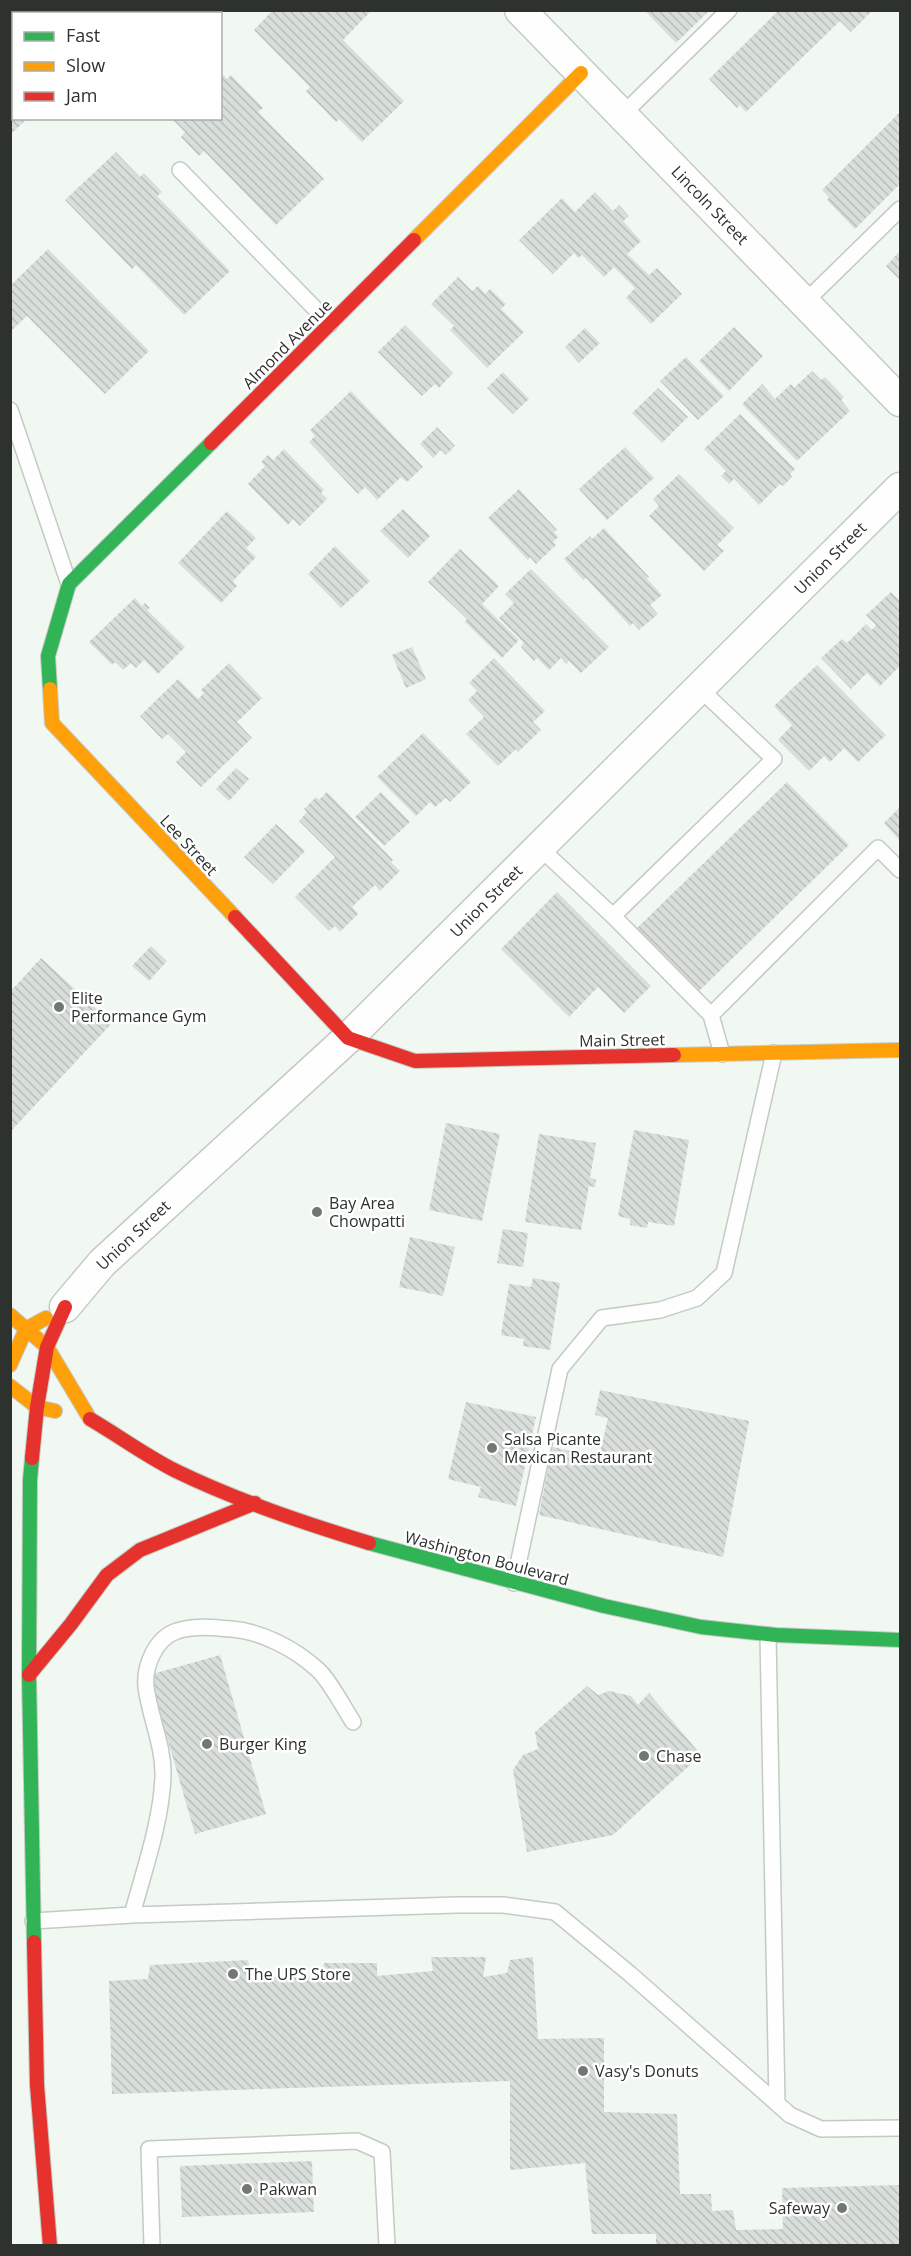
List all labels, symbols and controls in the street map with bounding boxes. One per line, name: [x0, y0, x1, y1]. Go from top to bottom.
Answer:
legend: [12, 12, 222, 120]
text: Fast: [66, 23, 100, 47]
text: Slow: [66, 53, 105, 77]
text: Jam: [64, 83, 98, 107]
street label: Lincoln Street: [667, 161, 754, 250]
street label: Almond Avenue: [237, 294, 337, 394]
street label: Union Street: [789, 517, 871, 599]
street label: Lee Street: [155, 810, 223, 880]
street label: Union Street: [445, 860, 527, 942]
place label: Elite Performance Gym: [71, 987, 206, 1027]
marker: Elite Performance Gym: [52, 1000, 66, 1014]
street label: Main Street: [579, 1028, 665, 1052]
place label: Bay Area Chowpatti: [329, 1192, 405, 1232]
street label: Union Street: [91, 1195, 175, 1275]
marker: Bay Area Chowpatti: [310, 1205, 324, 1219]
place label: Salsa Picante Mexican Restaurant: [504, 1428, 652, 1468]
marker: Salsa Picante Mexican Restaurant: [485, 1441, 499, 1455]
street label: Washington Boulevard: [403, 1526, 571, 1590]
place label: Burger King: [219, 1733, 307, 1755]
marker: Burger King: [200, 1737, 214, 1751]
place label: Chase: [656, 1745, 701, 1767]
marker: Chase: [637, 1749, 651, 1763]
place label: The UPS Store: [245, 1963, 351, 1985]
marker: The UPS Store: [226, 1967, 240, 1981]
place label: Vasy's Donuts: [595, 2060, 699, 2082]
marker: Vasy's Donuts: [576, 2064, 590, 2078]
place label: Pakwan: [259, 2178, 317, 2200]
marker: Pakwan: [240, 2182, 254, 2196]
place label: Safeway: [769, 2197, 831, 2219]
marker: Safeway: [835, 2201, 849, 2215]

